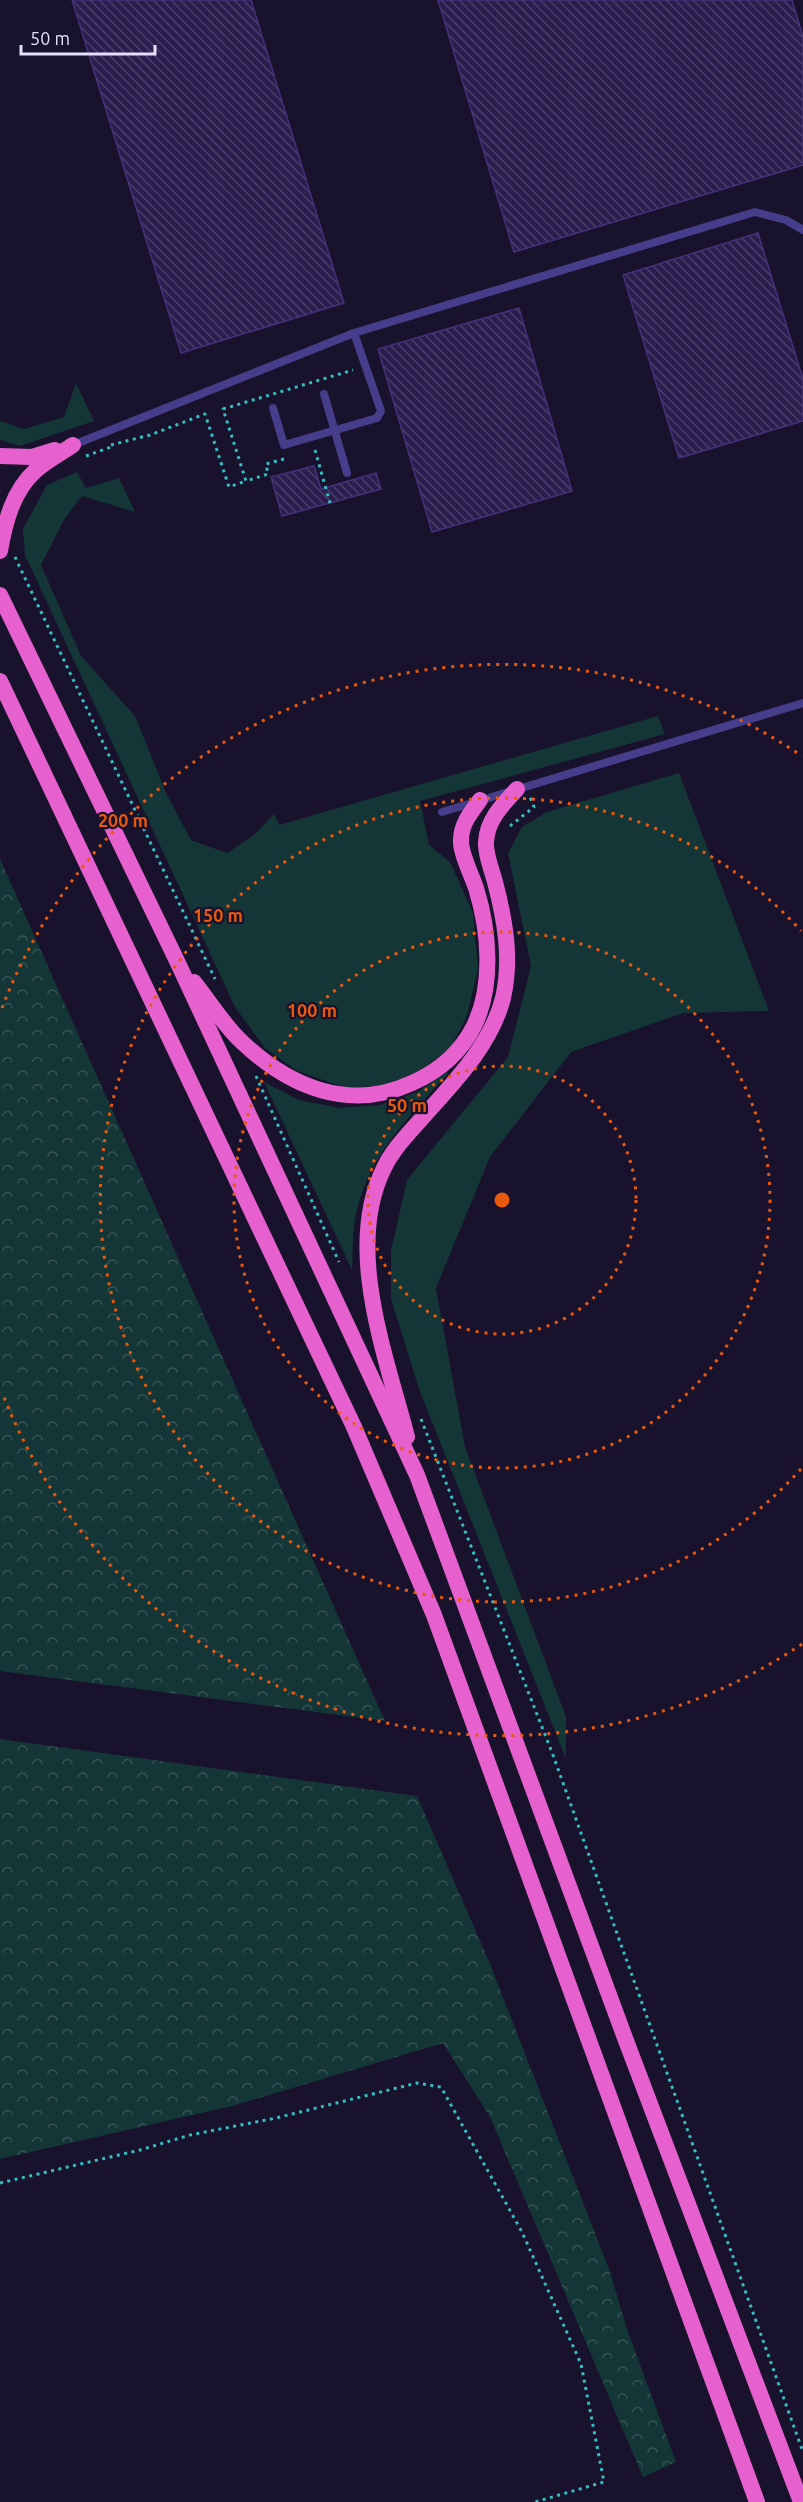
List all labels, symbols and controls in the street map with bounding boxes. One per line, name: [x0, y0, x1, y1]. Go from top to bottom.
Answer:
scale bar: [21, 18, 154, 56]
text: 50 m: [30, 28, 70, 48]
text: 200 m: [98, 810, 148, 830]
text: 150 m: [193, 905, 243, 925]
text: 100 m: [287, 1000, 337, 1020]
text: 50 m: [387, 1095, 427, 1115]
centre of rings: [492, 1190, 512, 1210]

